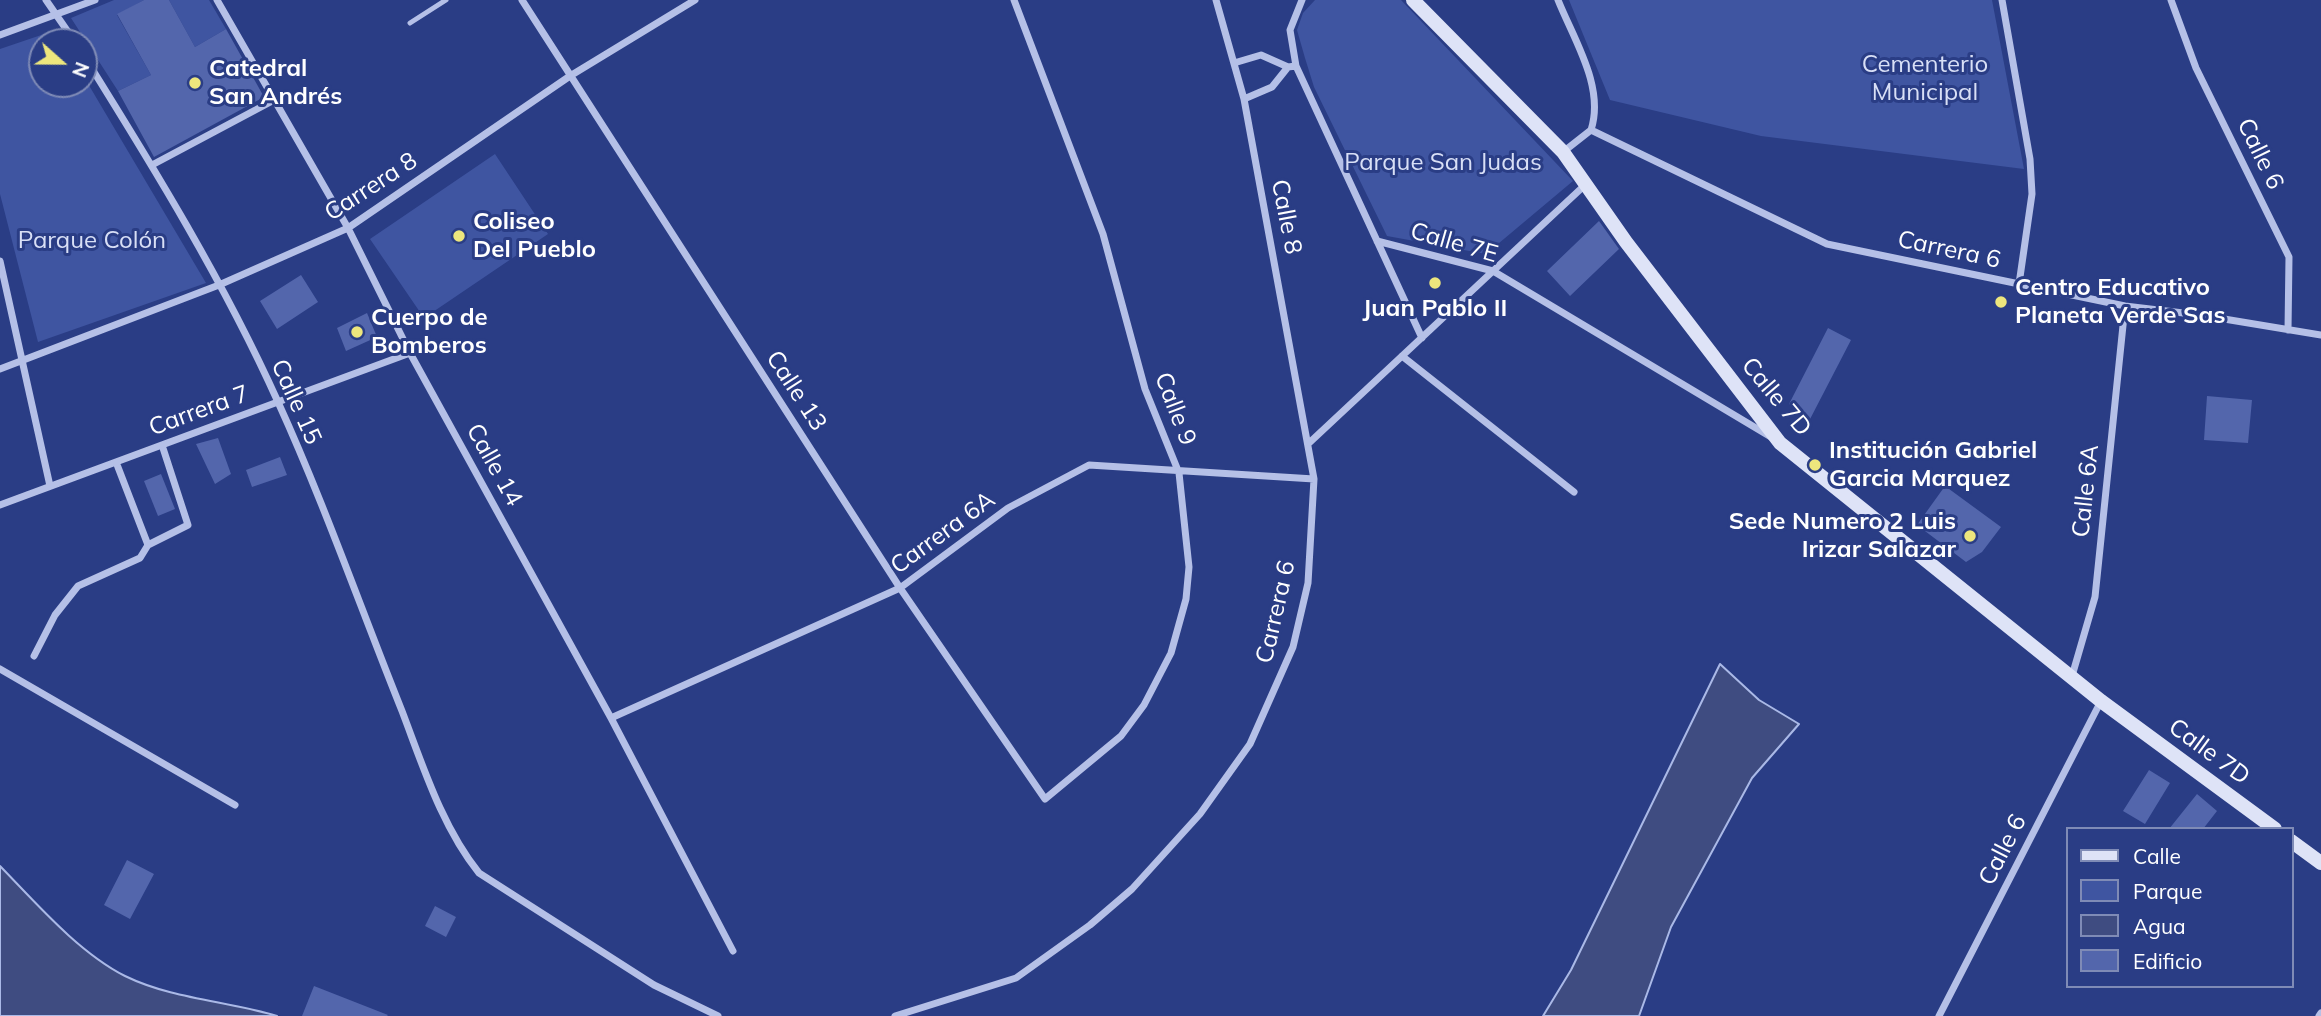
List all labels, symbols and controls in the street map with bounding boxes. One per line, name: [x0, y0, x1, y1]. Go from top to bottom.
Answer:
north arrow: [28, 28, 98, 98]
park label: Cementerio Municipal: [1862, 51, 1988, 107]
place label: Catedral San Andrés: [209, 55, 342, 111]
text: N: [67, 59, 95, 81]
marker: Catedral San Andrés: [187, 75, 203, 91]
street label: Calle 6: [2230, 114, 2290, 194]
street label: Carrera 8: [319, 146, 423, 228]
park label: Parque San Judas: [1344, 149, 1542, 177]
street label: Calle 8: [1265, 177, 1307, 257]
place label: Coliseo Del Pueblo: [473, 208, 596, 264]
street label: Calle 7E: [1407, 217, 1501, 269]
street label: Carrera 6: [1895, 225, 2003, 275]
park label: Parque Colón: [18, 227, 166, 255]
marker: Coliseo Del Pueblo: [451, 228, 467, 244]
place label: Centro Educativo Planeta Verde Sas: [2015, 274, 2225, 330]
marker: Juan Pablo II: [1427, 275, 1443, 291]
marker: Centro Educativo Planeta Verde Sas: [1993, 294, 2009, 310]
place label: Juan Pablo II: [1363, 295, 1507, 323]
place label: Cuerpo de Bomberos: [371, 304, 488, 360]
marker: Cuerpo de Bomberos: [349, 324, 365, 340]
street label: Calle 13: [759, 345, 833, 437]
street label: Calle 7D: [1735, 352, 1817, 442]
street label: Calle 15: [265, 355, 327, 449]
street label: Calle 9: [1148, 369, 1202, 449]
street label: Carrera 7: [145, 380, 253, 442]
street label: Calle 14: [460, 419, 528, 511]
place label: Institución Gabriel Garcia Marquez: [1829, 437, 2037, 493]
street label: Calle 6A: [2067, 443, 2105, 539]
marker: Institución Gabriel Garcia Marquez: [1807, 457, 1823, 473]
street label: Carrera 6A: [885, 485, 1001, 581]
place label: Sede Numero 2 Luis Irizar Salazar: [1729, 508, 1956, 564]
marker: Sede Numero 2 Luis Irizar Salazar: [1962, 528, 1978, 544]
street label: Carrera 6: [1250, 558, 1302, 666]
street label: Calle 7D: [2163, 713, 2255, 791]
street label: Calle 6: [1973, 810, 2033, 890]
legend: [2066, 827, 2293, 988]
text: Calle: [2133, 843, 2181, 869]
text: Parque: [2133, 878, 2202, 904]
text: Agua: [2133, 913, 2186, 939]
text: Edificio: [2133, 948, 2202, 974]

